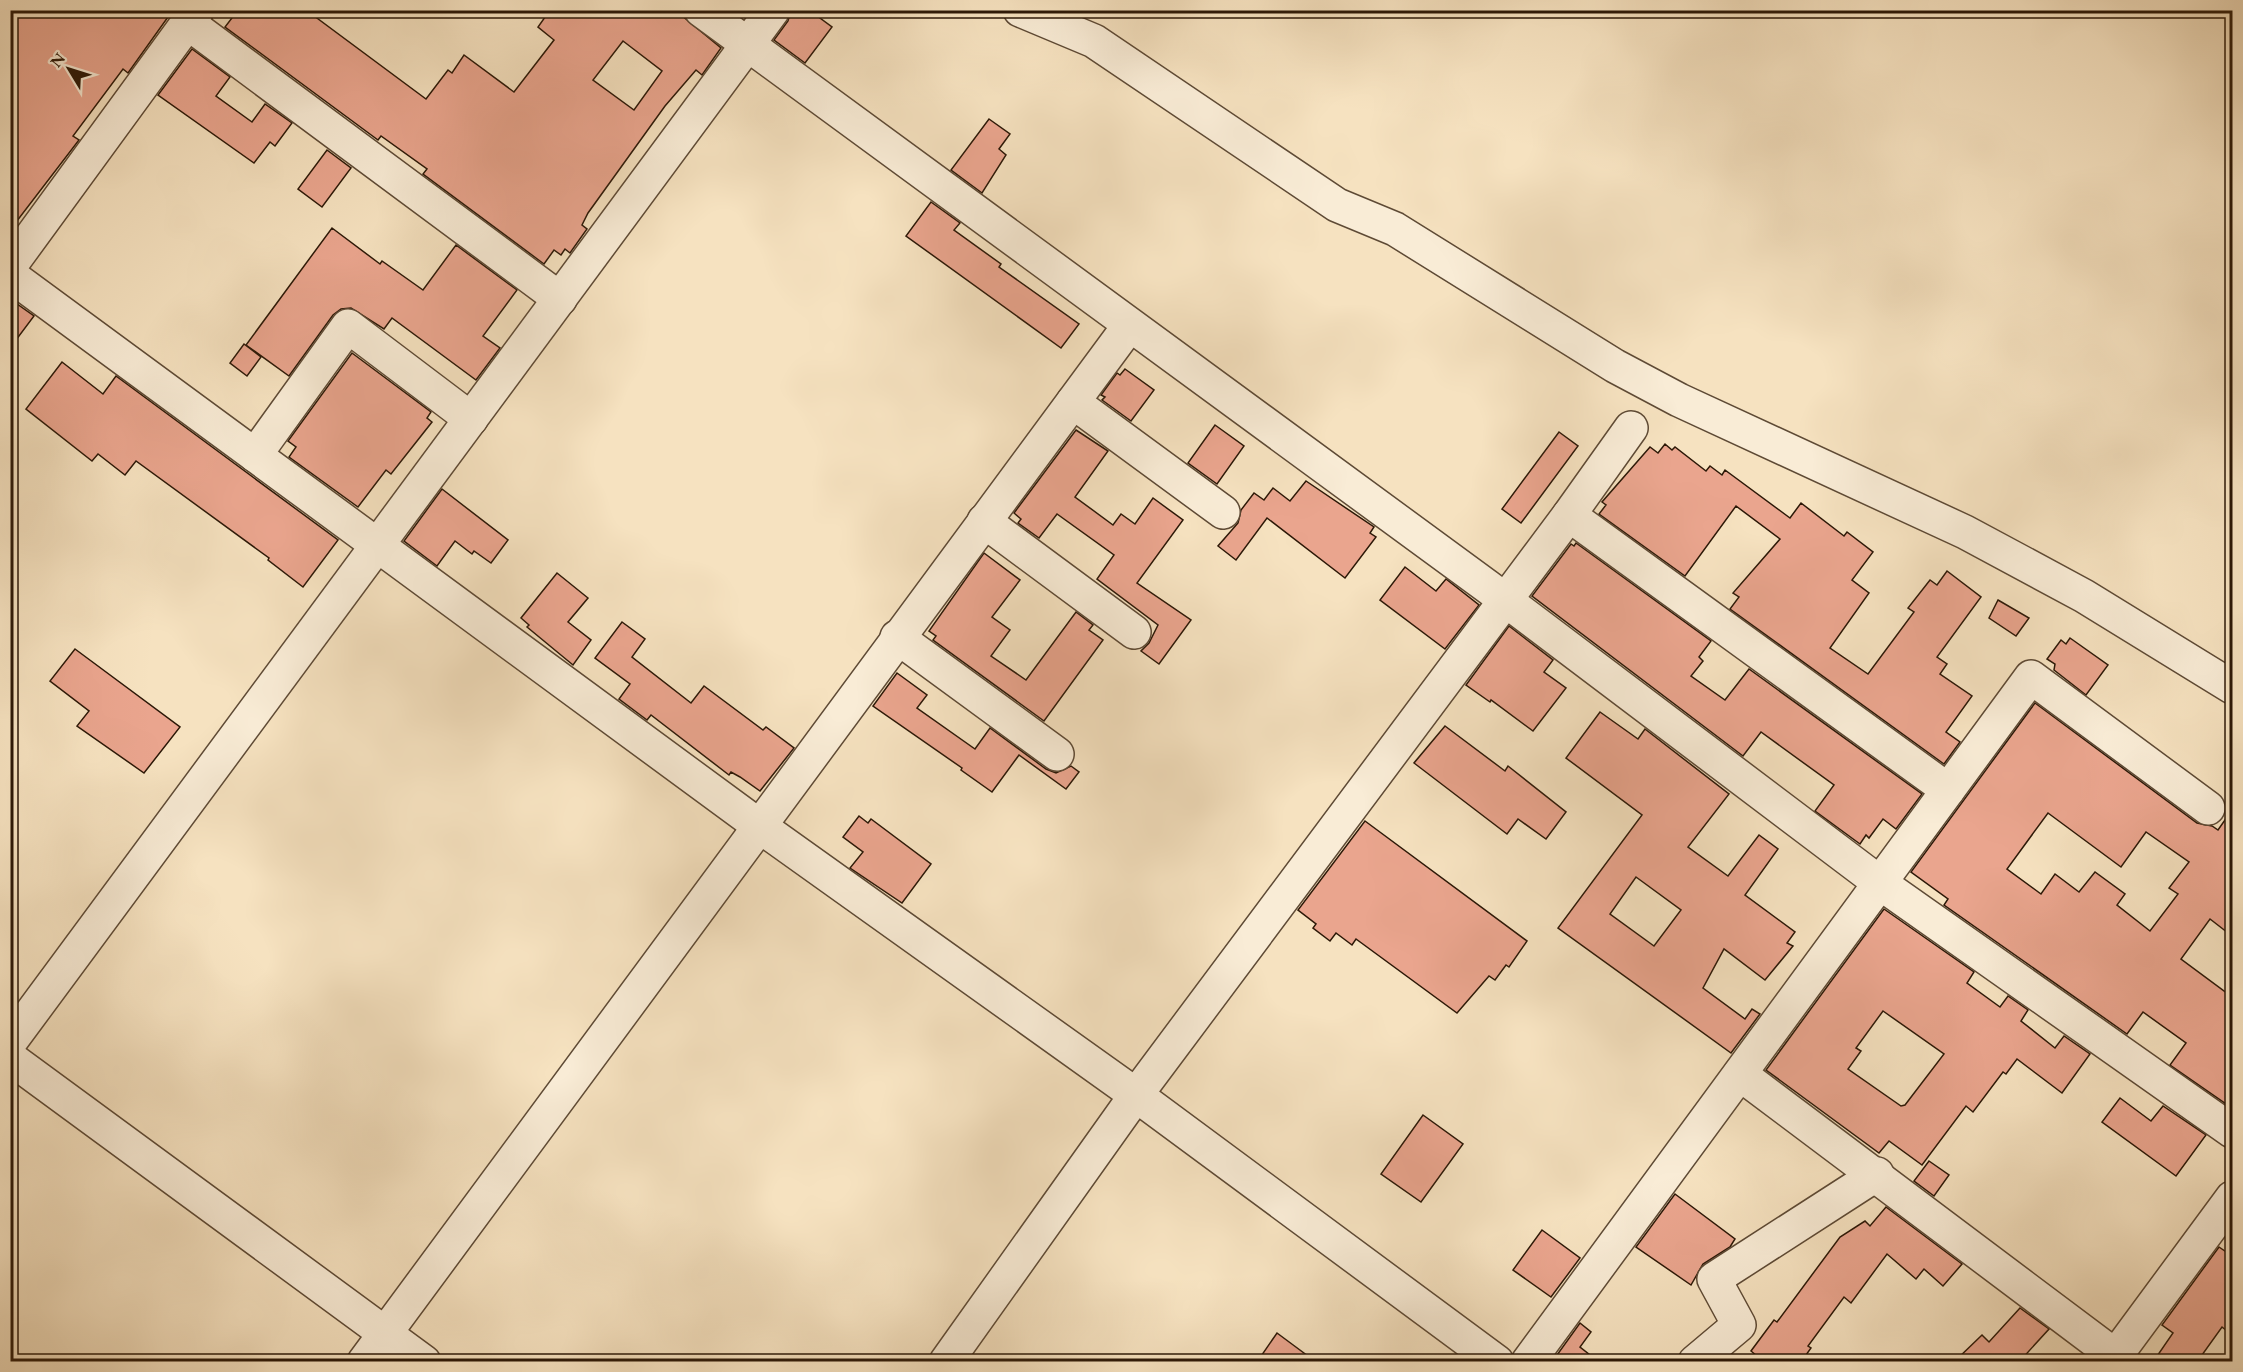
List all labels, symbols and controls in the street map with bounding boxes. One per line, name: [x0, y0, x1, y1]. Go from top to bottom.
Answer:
north arrow: [39, 39, 99, 99]
text: N: [45, 48, 70, 72]

